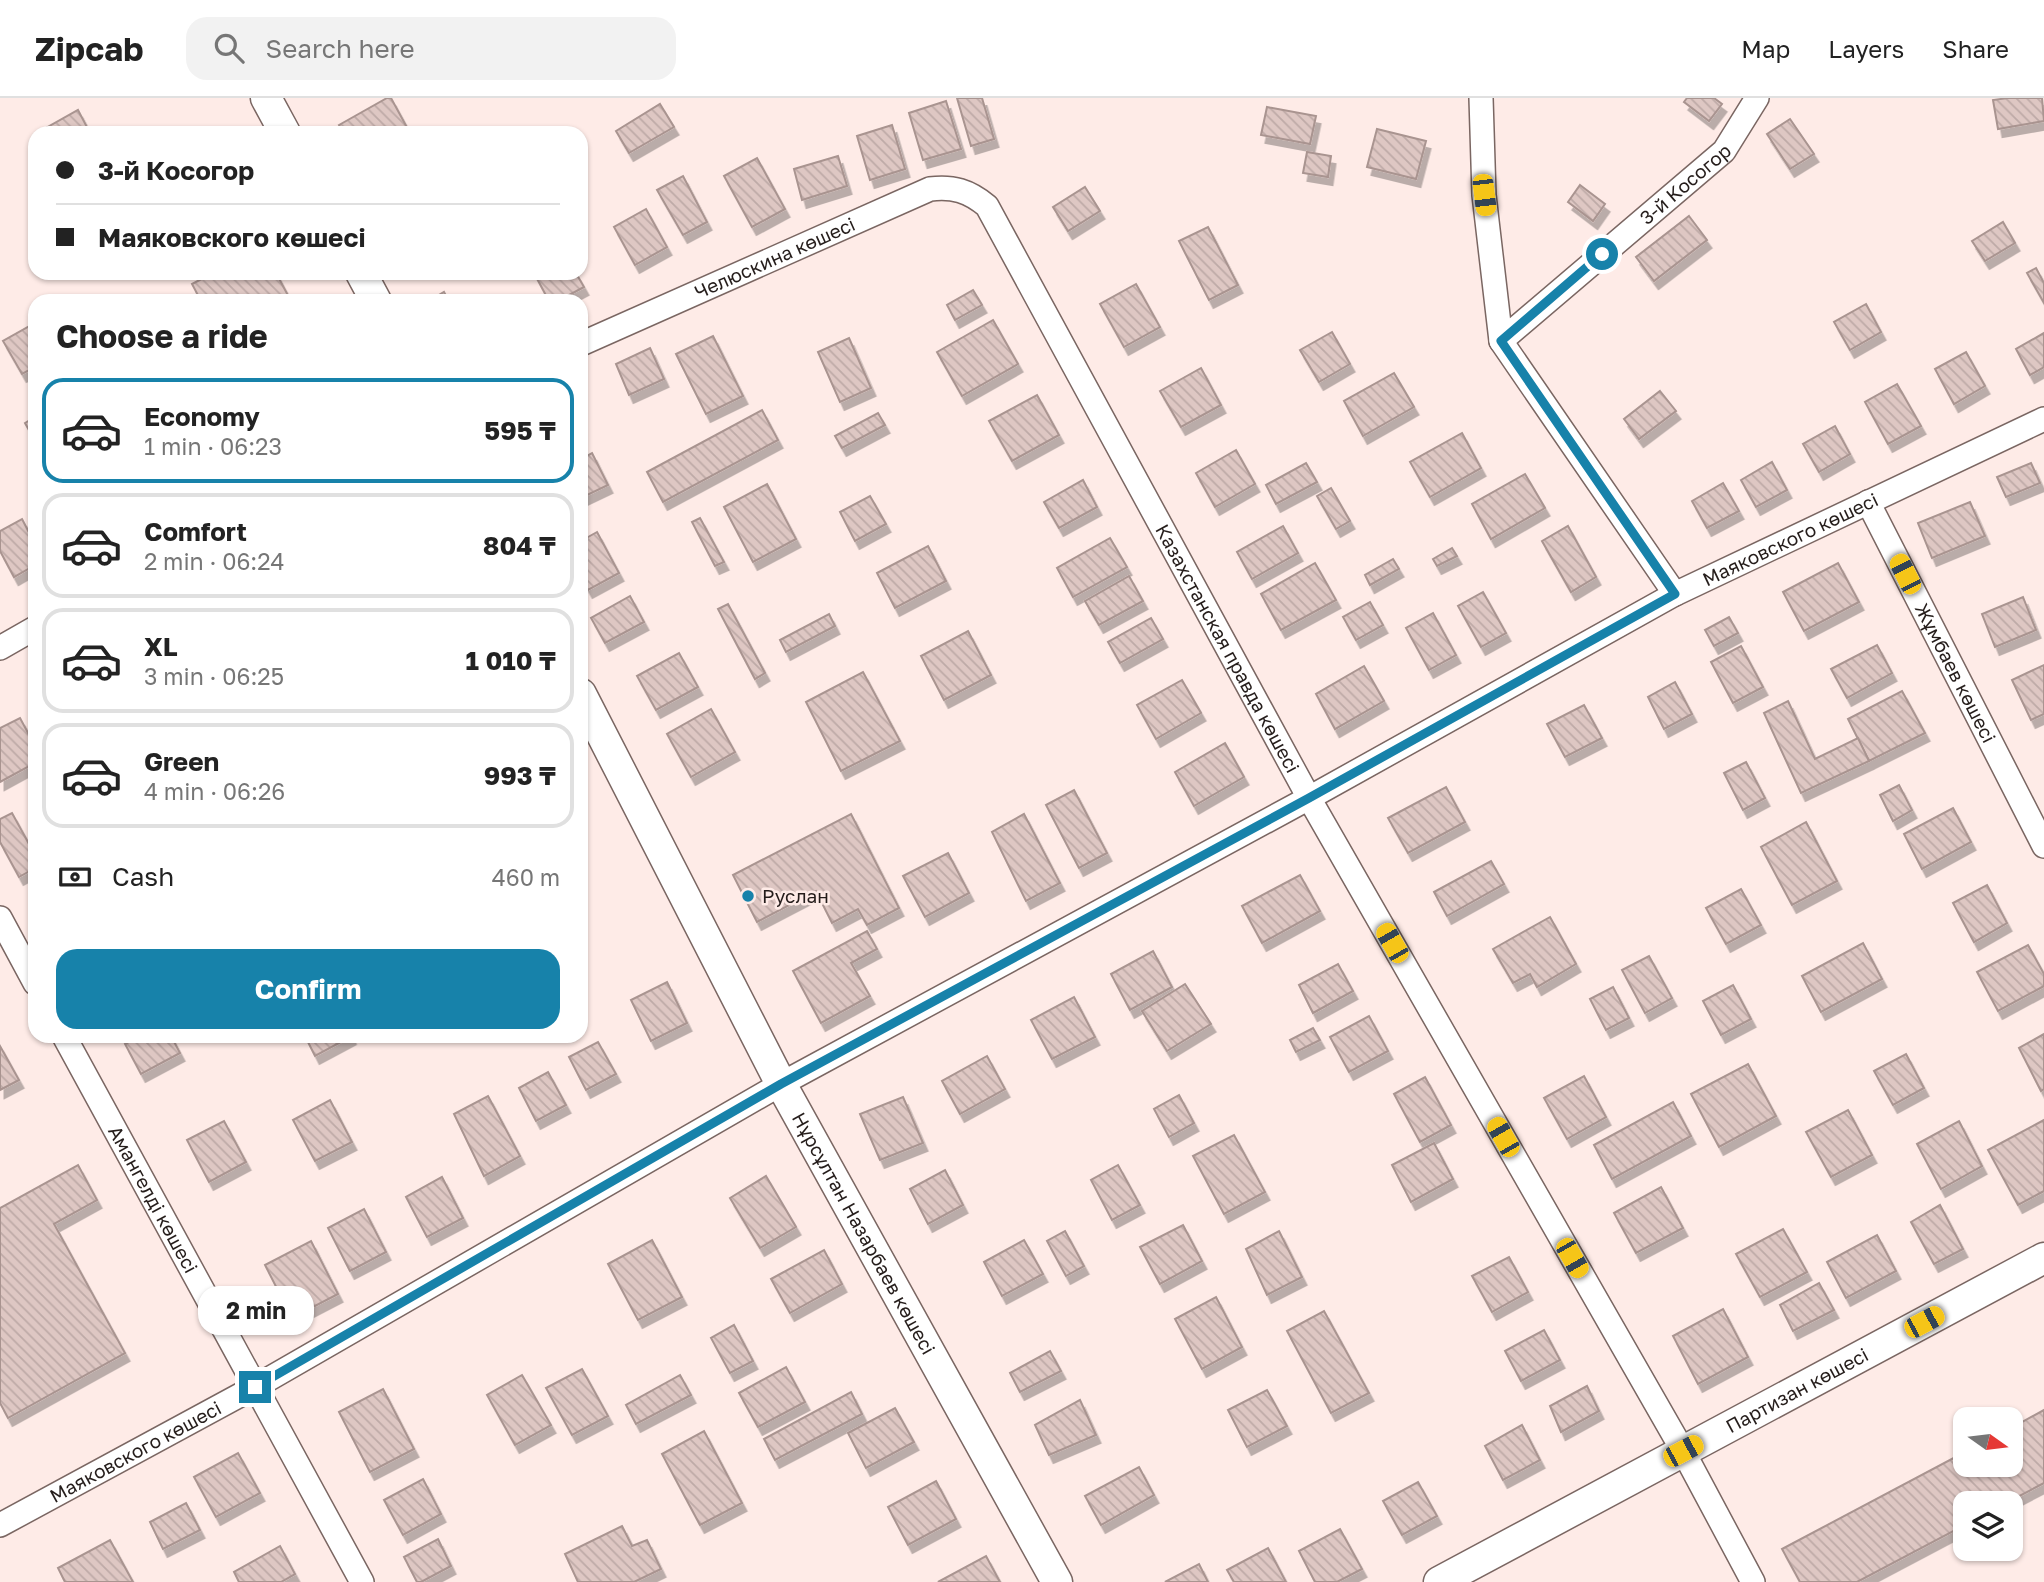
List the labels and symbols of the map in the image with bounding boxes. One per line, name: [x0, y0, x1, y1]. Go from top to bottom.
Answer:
street label: 3-й Косогор: [1635, 138, 1735, 229]
car: [1472, 173, 1497, 217]
street label: Челюскина көшесі: [691, 212, 858, 303]
route start: [1586, 238, 1618, 270]
street label: Маяковского көшесі: [1699, 487, 1881, 590]
street label: Казахстанская правда көшесі: [1151, 520, 1305, 776]
car: [1887, 551, 1924, 597]
street label: Жұмбаев көшесі: [1911, 599, 2001, 746]
place label: Руслан: [762, 884, 829, 907]
marker: Руслан: [740, 888, 756, 904]
car: [1373, 920, 1412, 966]
street label: Нұрсұлтан Назарбаев көшесі: [788, 1108, 941, 1358]
car: [1484, 1114, 1523, 1160]
street label: Амангелді көшесі: [104, 1121, 203, 1277]
car: [1553, 1235, 1592, 1281]
callout: 2 min: [197, 1286, 313, 1334]
car: [1901, 1303, 1948, 1341]
street label: Партизан көшесі: [1721, 1342, 1872, 1437]
route end: [239, 1371, 271, 1403]
street label: Маяковского көшесі: [46, 1396, 225, 1507]
north arrow: [1953, 1407, 2023, 1477]
car: [1660, 1432, 1707, 1470]

